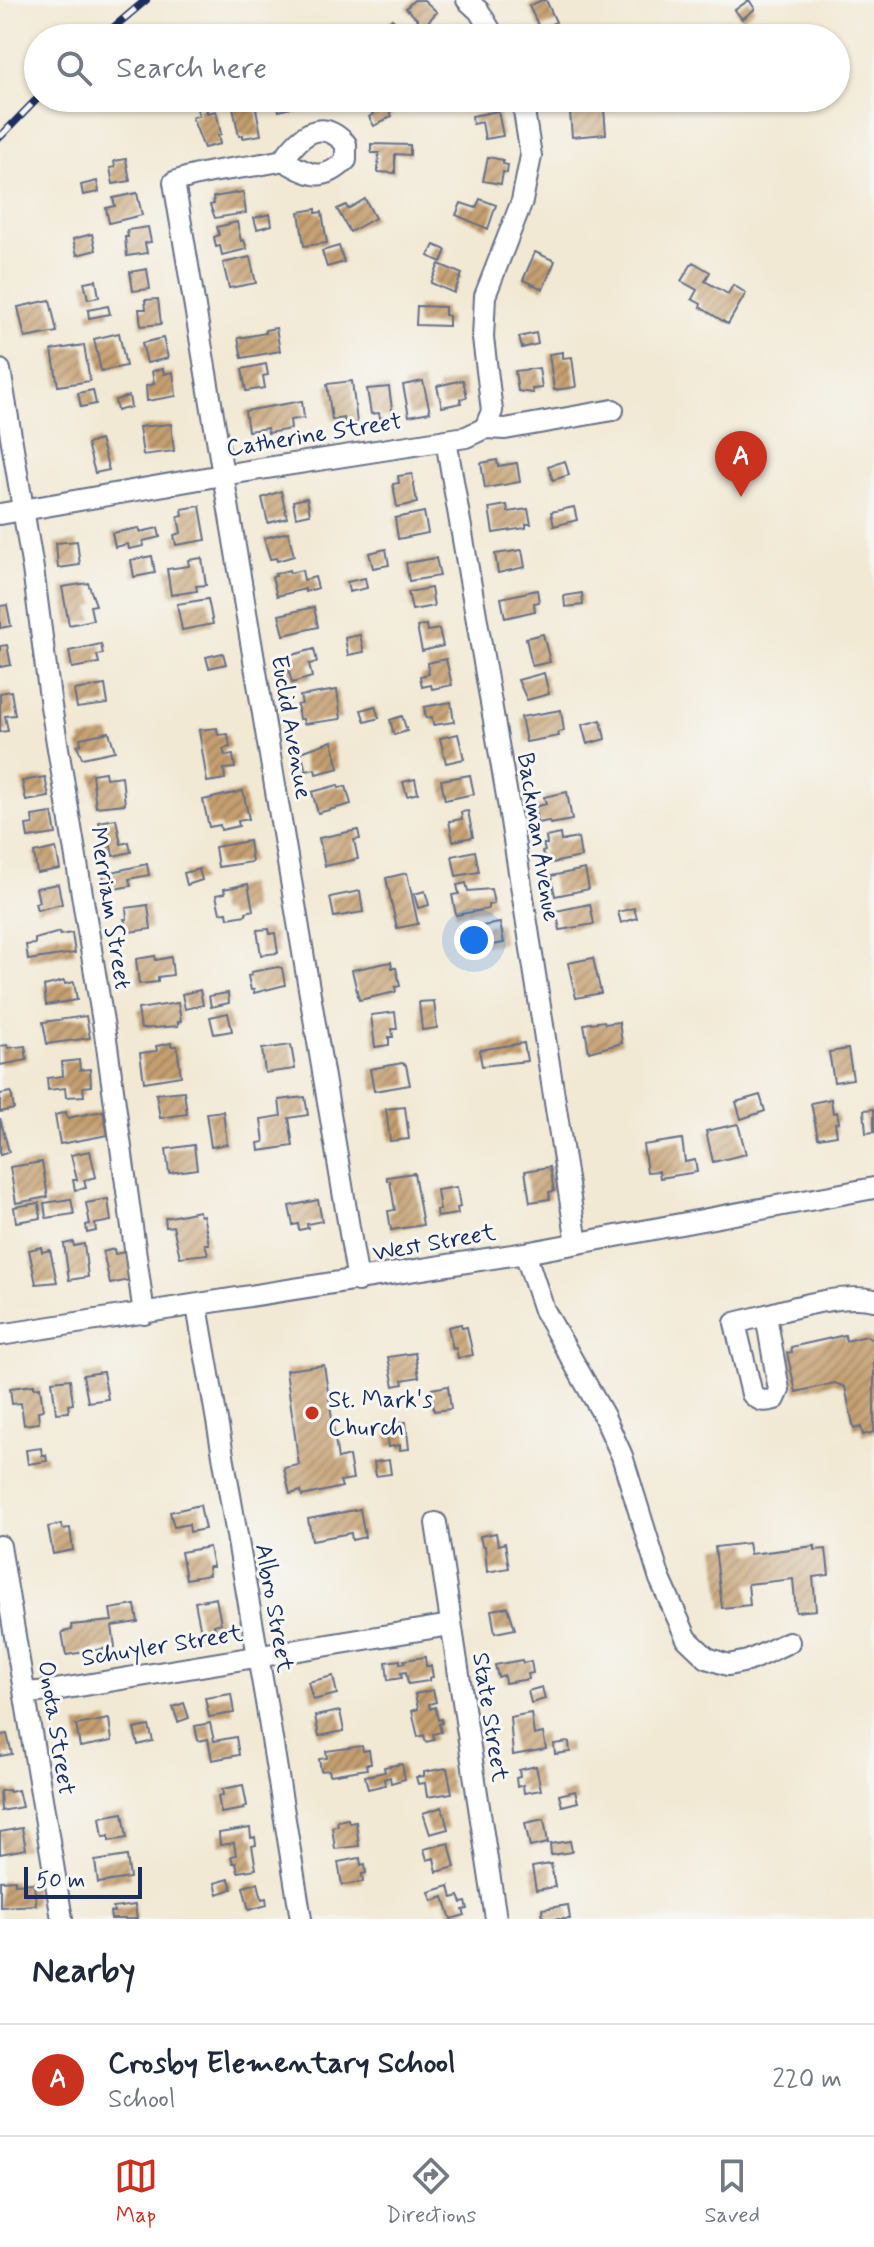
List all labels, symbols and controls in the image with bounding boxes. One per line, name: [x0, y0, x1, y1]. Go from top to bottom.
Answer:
search box: [24, 24, 850, 112]
icon: search: [52, 46, 96, 90]
text: Search here: [116, 49, 267, 88]
street label: Catherine Street: [224, 406, 404, 465]
pin: A: [715, 431, 767, 497]
street label: Euclid Avenue: [263, 653, 318, 802]
street label: Backman Avenue: [509, 751, 566, 924]
street label: Merriam Street: [81, 825, 138, 992]
your location: [454, 920, 494, 960]
street label: West Street: [370, 1217, 498, 1270]
place label: St. Mark's Church: [328, 1385, 433, 1444]
marker: St. Mark's Church: [303, 1404, 321, 1422]
street label: Albro Street: [247, 1541, 300, 1675]
street label: Schuyler Street: [79, 1618, 245, 1675]
street label: State Street: [464, 1650, 515, 1784]
street label: Onota Street: [30, 1659, 81, 1798]
scale bar: [24, 1863, 142, 1899]
text: 50 m: [36, 1867, 85, 1895]
text: Nearby: [32, 1949, 136, 1994]
text: Crosby Elementary School: [108, 2044, 455, 2083]
text: A: [49, 2063, 67, 2097]
text: 220 m: [772, 2063, 842, 2097]
text: School: [108, 2083, 175, 2117]
tab: Map: [114, 2154, 158, 2230]
tab: Directions: [386, 2154, 476, 2230]
tab: Saved: [704, 2154, 760, 2230]

